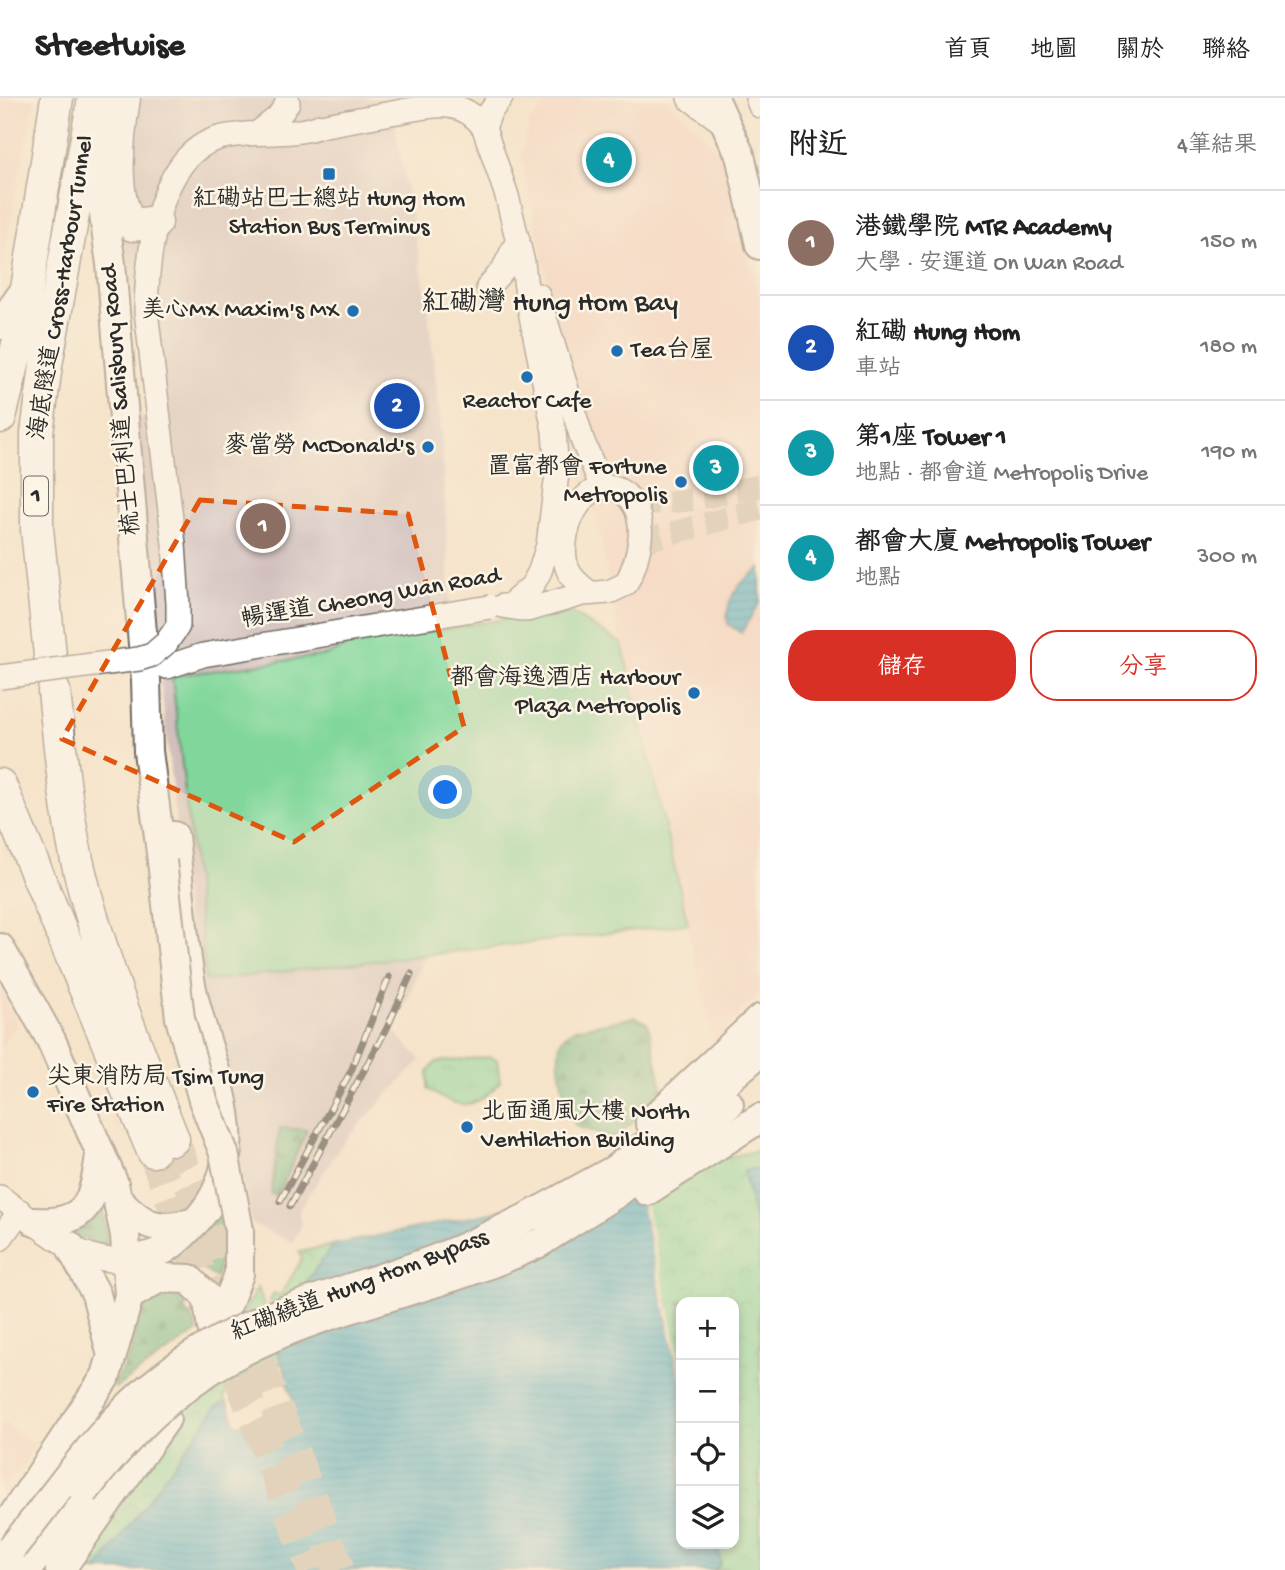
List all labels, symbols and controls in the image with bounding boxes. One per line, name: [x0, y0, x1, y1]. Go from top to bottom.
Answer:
text: Streetwise: [35, 29, 185, 67]
text: 首頁: [944, 37, 992, 66]
text: 地圖: [1030, 37, 1078, 66]
text: 關於: [1116, 37, 1164, 66]
text: 聯絡: [1202, 37, 1250, 66]
text: 附近: [788, 130, 848, 165]
text: 4筆結果: [1177, 133, 1257, 160]
street label: 海底隧道 Cross-Harbour Tunnel: [24, 134, 101, 442]
pin: 4: [586, 134, 632, 186]
marker: 紅磡站巴士總站 Hung Hom Station Bus Terminus: [321, 166, 337, 182]
place label: 紅磡站巴士總站 Hung Hom Station Bus Terminus: [193, 185, 465, 243]
text: 港鐵學院 MTR Academy: [855, 214, 1112, 245]
text: 1: [806, 229, 816, 256]
text: 150 m: [1201, 229, 1257, 256]
text: 大學 · 安運道 On Wan Road: [855, 251, 1123, 278]
street label: 梳士巴利道 Salisbury Road: [95, 261, 148, 537]
district label: 紅磡灣 Hung Hom Bay: [422, 287, 678, 321]
place label: 美心MX Maxim's MX: [141, 296, 340, 326]
marker: 美心MX Maxim's MX: [345, 303, 361, 319]
text: 紅磡 Hung Hom: [855, 319, 1020, 350]
text: 2: [805, 334, 817, 361]
text: 180 m: [1200, 334, 1257, 361]
place label: Tea台屋: [629, 336, 714, 366]
marker: Tea台屋: [609, 343, 625, 359]
text: 車站: [855, 356, 901, 383]
marker: Reactor Cafe: [519, 369, 535, 385]
pin: 2: [374, 380, 420, 432]
place label: Reactor Cafe: [463, 388, 592, 417]
text: 第1座 Tower 1: [855, 424, 1007, 455]
place label: 麥當勞 McDonald's: [224, 431, 415, 462]
marker: 麥當勞 McDonald's: [420, 439, 436, 455]
text: 3: [805, 439, 817, 466]
text: 190 m: [1201, 439, 1257, 466]
pin: 3: [693, 442, 739, 494]
place label: 置富都會 Fortune Metropolis: [487, 453, 668, 511]
text: 地點 · 都會道 Metropolis Drive: [855, 461, 1148, 488]
marker: 置富都會 Fortune Metropolis: [673, 474, 689, 490]
road number: 1: [24, 476, 48, 516]
pin: 1: [240, 500, 286, 552]
text: 都會大廈 Metropolis Tower: [855, 529, 1150, 560]
text: 4: [806, 544, 816, 571]
text: 300 m: [1197, 544, 1257, 571]
street label: 暢運道 Cheong Wan Road: [239, 561, 505, 636]
text: 地點: [855, 566, 901, 593]
button: 儲存: [788, 630, 1016, 701]
button: 分享: [1030, 630, 1257, 701]
place label: 都會海逸酒店 Harbour Plaza Metropolis: [450, 664, 682, 722]
marker: 都會海逸酒店 Harbour Plaza Metropolis: [686, 685, 702, 701]
your location: [428, 775, 462, 809]
place label: 尖東消防局 Tsim Tung Fire Station: [46, 1063, 264, 1121]
marker: 尖東消防局 Tsim Tung Fire Station: [25, 1084, 41, 1100]
place label: 北面通風大樓 North Ventilation Building: [480, 1098, 690, 1156]
marker: 北面通風大樓 North Ventilation Building: [459, 1119, 475, 1135]
street label: 紅磡繞道 Hung Hom Bypass: [227, 1222, 494, 1348]
map controls: [676, 1297, 739, 1549]
button: +: [676, 1297, 739, 1360]
button: −: [676, 1360, 739, 1423]
button: locate: [676, 1423, 739, 1486]
button: layers: [676, 1486, 739, 1549]

